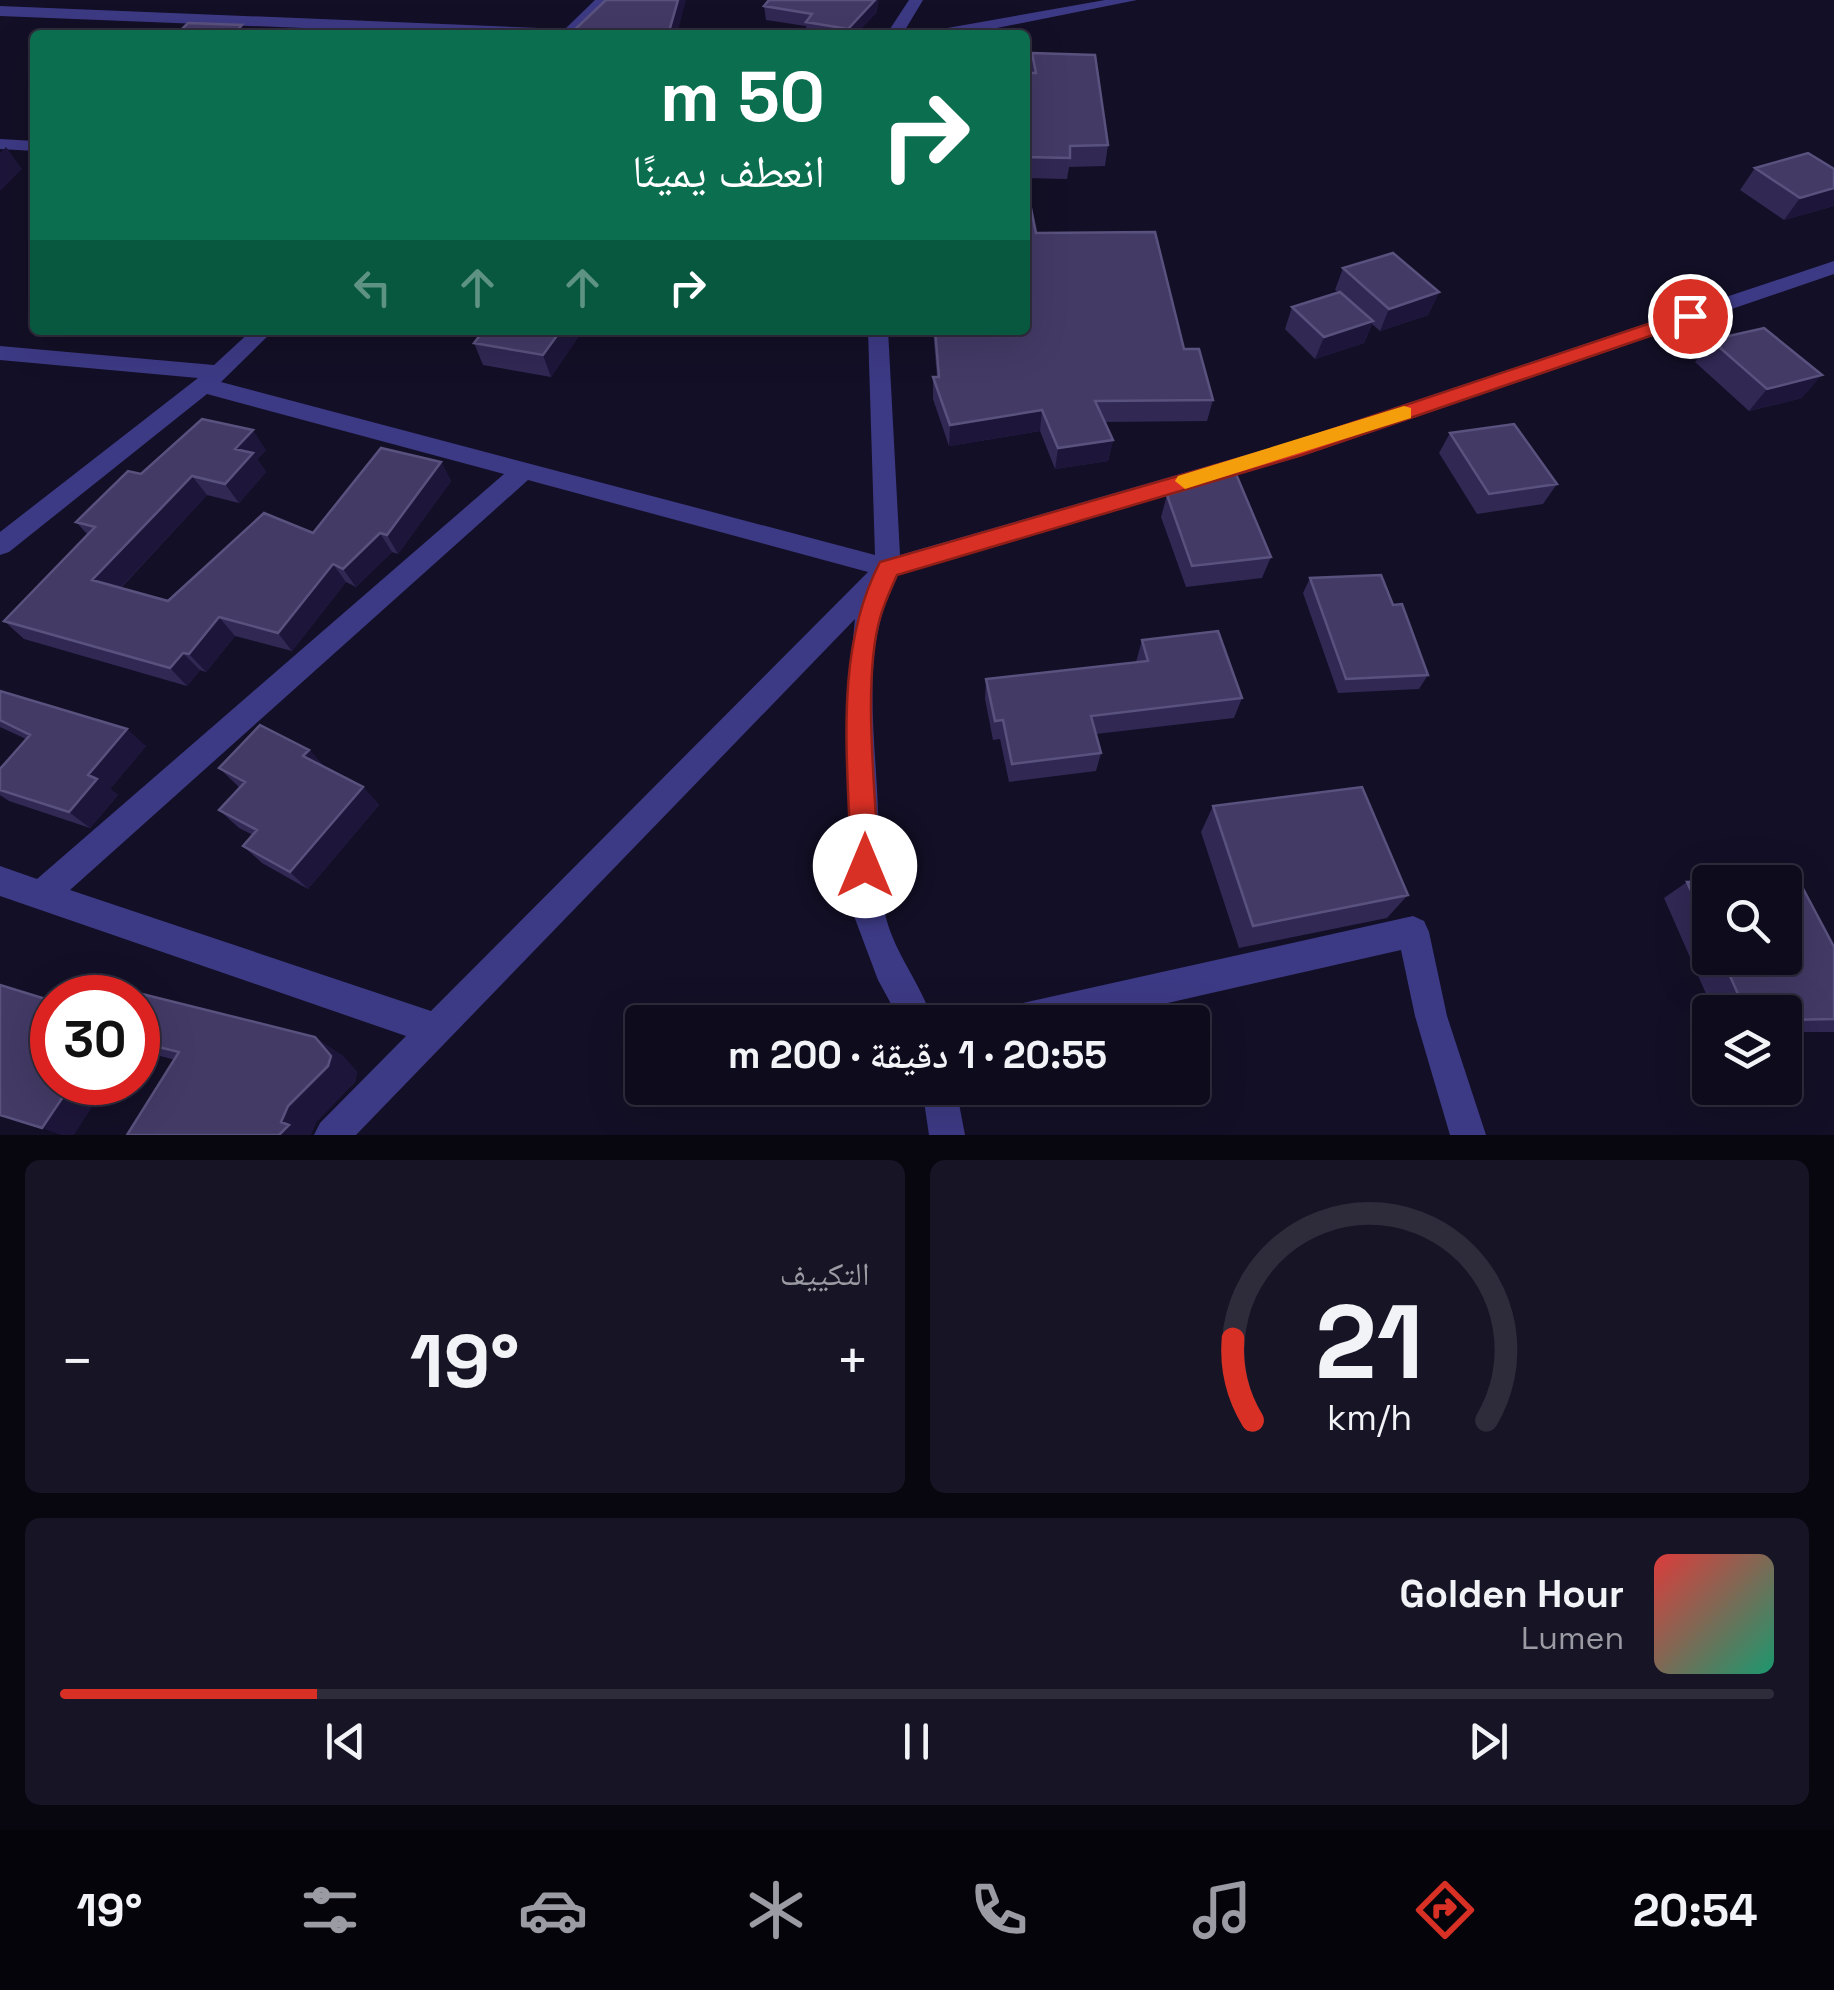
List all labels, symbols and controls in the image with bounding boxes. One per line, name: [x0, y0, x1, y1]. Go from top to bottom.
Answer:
text: 50 m: [660, 52, 825, 141]
icon: right: [860, 70, 990, 200]
text: انعطف يمينًا: [632, 143, 825, 200]
icon: left: [345, 260, 400, 315]
icon: ahead: [450, 260, 505, 315]
icon: ahead: [555, 260, 610, 315]
icon: right: [660, 260, 715, 315]
pin: [1648, 274, 1733, 359]
icon: arrive: [1663, 289, 1718, 344]
position arrow: [813, 814, 917, 918]
map controls: [1692, 865, 1802, 1105]
button: search: [1692, 865, 1802, 975]
speed limit sign: 30: [30, 975, 160, 1105]
button: layers: [1692, 995, 1802, 1105]
text: 20:55 · 1 دقيقة · 200 m: [728, 1031, 1107, 1079]
text: التكييف: [780, 1254, 870, 1294]
text: 21: [1315, 1276, 1424, 1408]
text: 19°: [410, 1313, 520, 1409]
text: −: [60, 1326, 94, 1396]
text: +: [835, 1326, 870, 1396]
text: km/h: [1327, 1395, 1412, 1440]
text: Golden Hour: [1400, 1570, 1624, 1618]
text: Lumen: [1521, 1618, 1624, 1658]
icon: previous: [318, 1714, 373, 1769]
icon: pause: [889, 1714, 944, 1769]
icon: next: [1461, 1714, 1516, 1769]
icon: filters: [295, 1875, 365, 1945]
icon: car: [518, 1875, 588, 1945]
icon: climate: [741, 1875, 811, 1945]
icon: phone: [964, 1875, 1034, 1945]
icon: music: [1187, 1875, 1257, 1945]
icon: directions: [1410, 1875, 1480, 1945]
text: 19°: [77, 1882, 142, 1939]
text: 20:54: [1633, 1882, 1758, 1939]

